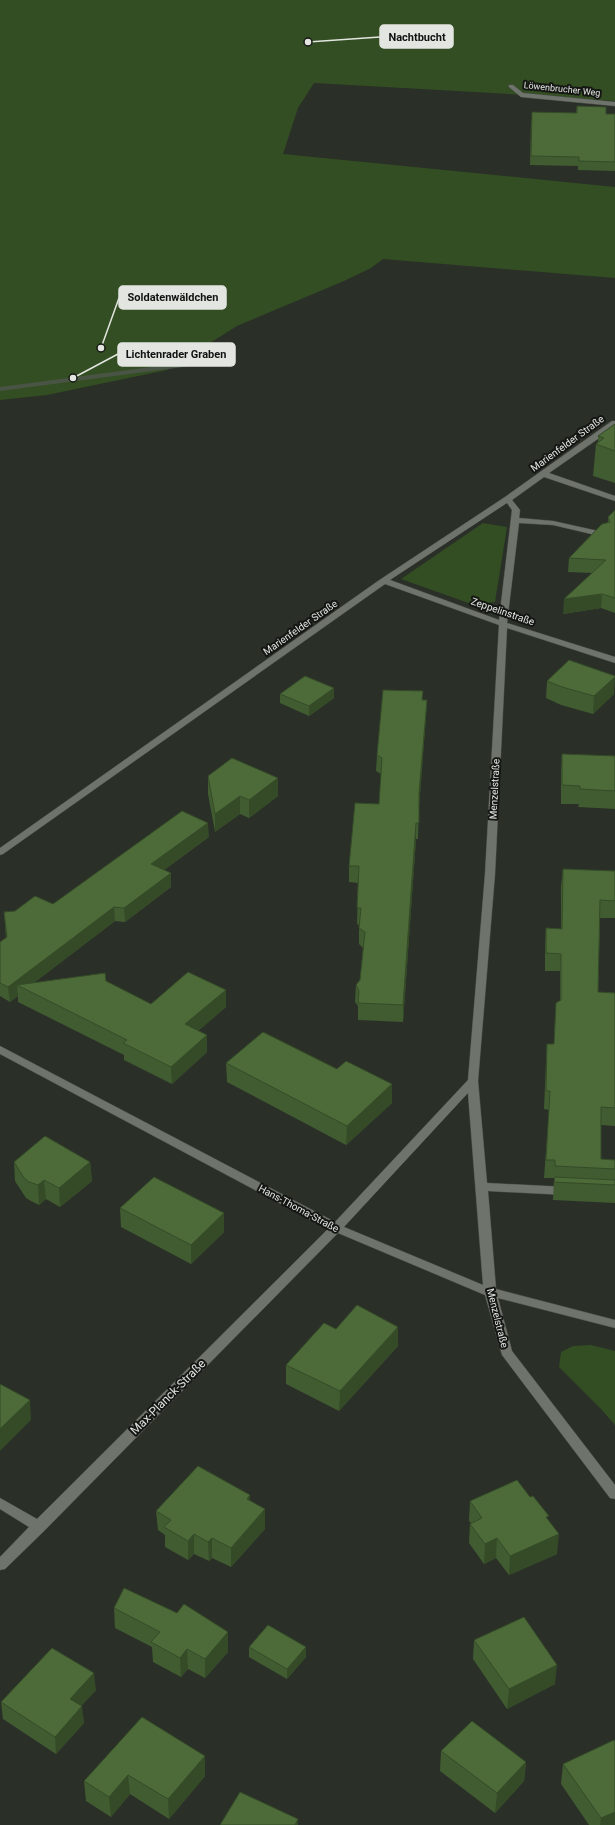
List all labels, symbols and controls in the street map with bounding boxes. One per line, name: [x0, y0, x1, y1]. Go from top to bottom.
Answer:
callout: Nachtbucht: [380, 25, 453, 48]
text: Nachtbucht: [388, 31, 446, 44]
street label: Löwenbrucher Weg: [523, 80, 601, 98]
callout: Soldatenwäldchen: [119, 286, 226, 309]
text: Soldatenwäldchen: [128, 291, 218, 304]
callout: Lichtenrader Graben: [118, 343, 235, 366]
text: Lichtenrader Graben: [126, 348, 226, 361]
street label: Marienfelder Straße: [529, 413, 606, 474]
street label: Zeppelinstraße: [470, 595, 536, 627]
street label: Marienfelder Straße: [261, 598, 339, 657]
street label: Menzelstraße: [487, 759, 502, 820]
street label: Hans-Thoma-Straße: [257, 1183, 341, 1234]
street label: Menzelstraße: [485, 1287, 510, 1349]
street label: Max-Planck-Straße: [128, 1357, 208, 1437]

